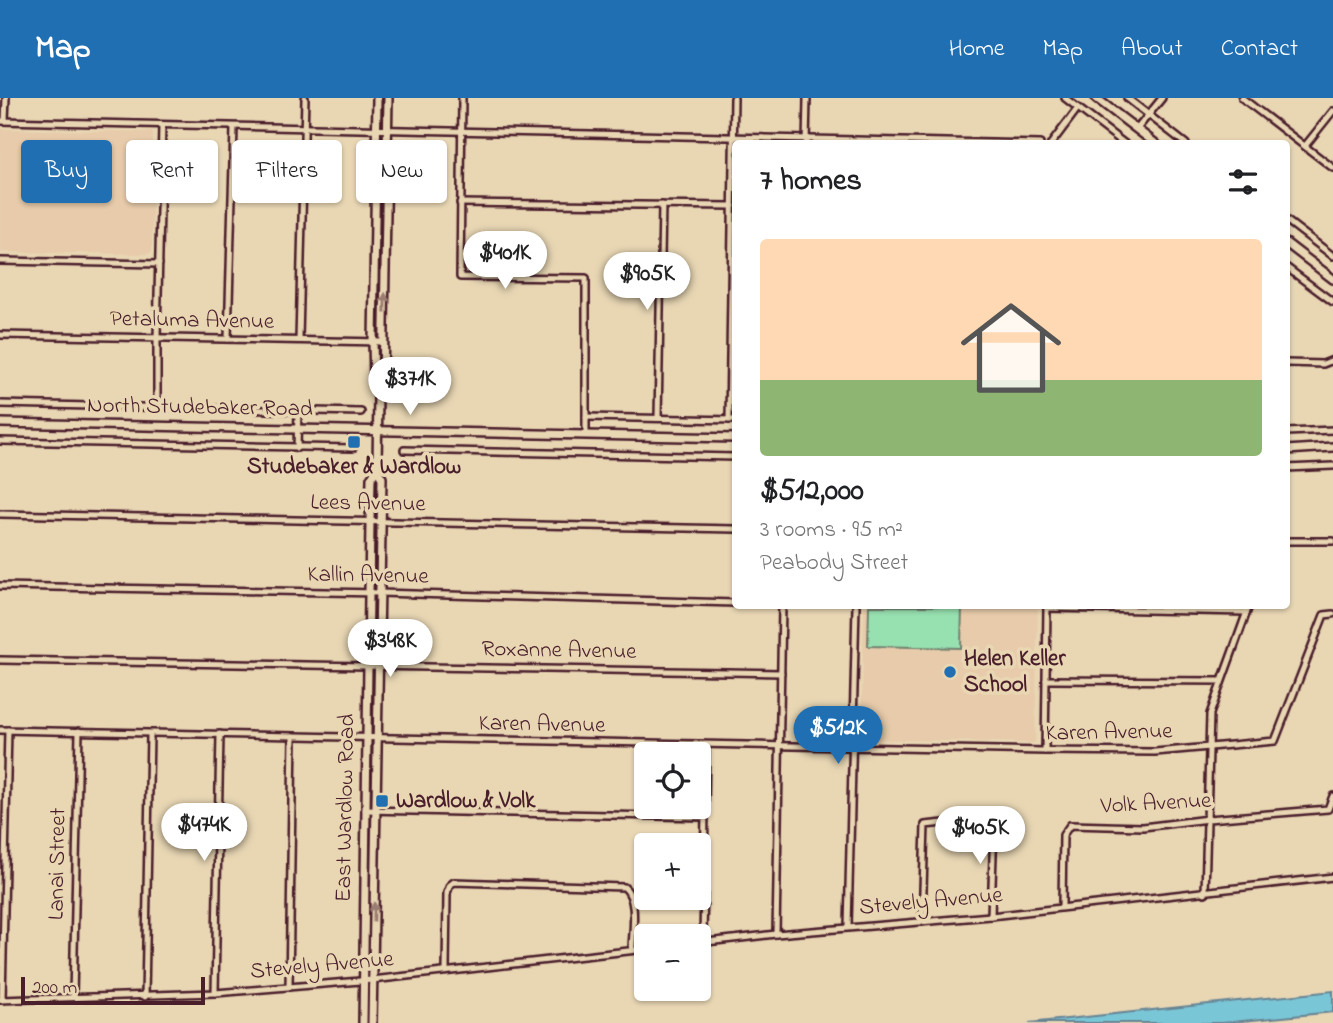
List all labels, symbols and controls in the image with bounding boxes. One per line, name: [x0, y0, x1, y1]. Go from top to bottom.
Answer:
text: Map: [35, 25, 91, 73]
text: Home: [949, 32, 1005, 67]
text: Map: [1043, 32, 1083, 67]
text: About: [1121, 32, 1183, 67]
text: Contact: [1221, 32, 1298, 67]
chip: Buy: [21, 140, 112, 203]
chip: Rent: [126, 140, 218, 203]
chip: Filters: [232, 140, 342, 203]
chip: New: [356, 140, 447, 203]
text: 7 homes: [760, 160, 862, 204]
icon: filters: [1224, 163, 1262, 201]
pin: $401K: [456, 232, 554, 291]
text: $401K: [479, 237, 531, 270]
pin: $905K: [598, 252, 696, 312]
text: $905K: [619, 258, 675, 291]
icon: home: [948, 285, 1074, 411]
one-way arrow: [379, 291, 390, 313]
street label: Petaluma Avenue: [110, 303, 275, 339]
pin: $371K: [361, 358, 459, 417]
text: $371K: [384, 363, 436, 396]
street label: North Studebaker Road: [87, 390, 313, 426]
marker: Studebaker & Wardlow: [346, 434, 362, 450]
place label: Studebaker & Wardlow: [247, 451, 461, 484]
text: $512,000: [760, 470, 864, 514]
street label: Lees Avenue: [310, 486, 427, 522]
text: 3 rooms · 95 m²: [760, 514, 903, 547]
text: Peabody Street: [760, 547, 908, 580]
street label: Kallin Avenue: [307, 558, 430, 594]
pin: $348K: [341, 620, 439, 679]
text: $348K: [364, 625, 416, 658]
street label: Roxanne Avenue: [481, 633, 637, 669]
place label: Helen Keller School: [964, 643, 1066, 702]
marker: Helen Keller School: [942, 664, 958, 680]
pin: $512K: [789, 706, 887, 766]
street label: Karen Avenue: [478, 707, 606, 743]
text: $512K: [810, 712, 866, 745]
street label: East Wardlow Road: [328, 713, 364, 903]
street label: Karen Avenue: [1045, 715, 1173, 751]
map controls: [634, 742, 711, 1001]
button: locate: [634, 742, 711, 819]
place label: Wardlow & Volk: [396, 785, 536, 818]
street label: Volk Avenue: [1099, 785, 1213, 823]
marker: Wardlow & Volk: [374, 793, 390, 809]
pin: $474K: [155, 804, 253, 863]
pin: $405K: [931, 806, 1029, 866]
street label: Lanai Street: [41, 807, 75, 921]
text: $474K: [177, 809, 231, 842]
text: $405K: [951, 812, 1009, 845]
button: +: [634, 833, 711, 910]
street label: Stevely Avenue: [858, 879, 1005, 927]
one-way arrow: [368, 900, 379, 922]
button: −: [634, 924, 711, 1001]
street label: Stevely Avenue: [249, 943, 396, 991]
scale bar: [21, 974, 205, 1006]
text: 200 m: [32, 975, 77, 1002]

